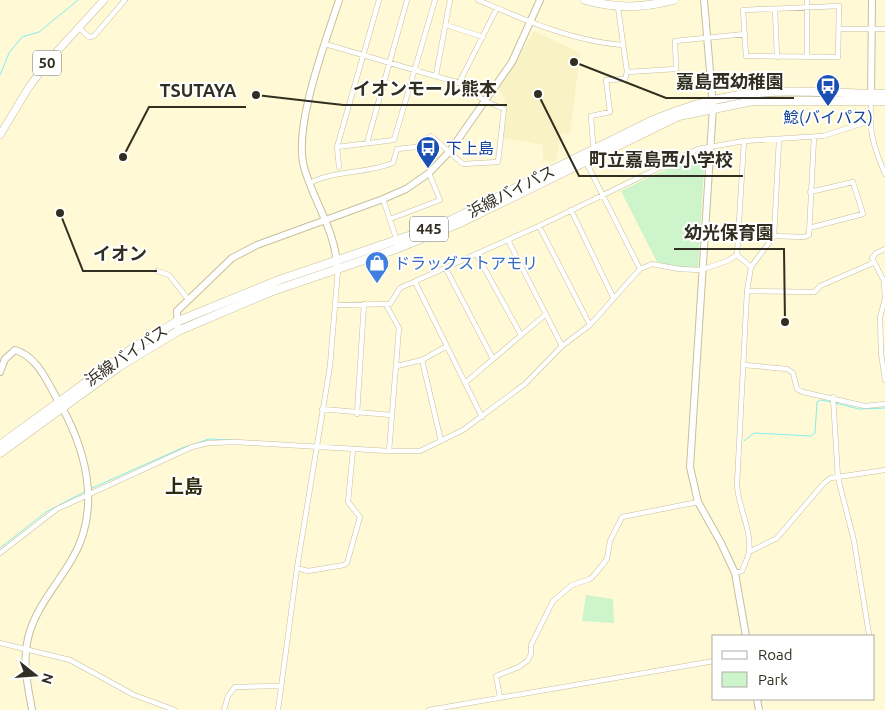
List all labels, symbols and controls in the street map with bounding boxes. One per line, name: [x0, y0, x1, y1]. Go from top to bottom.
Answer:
road number: 50: [33, 50, 61, 76]
callout: 嘉島西幼稚園: [666, 65, 794, 98]
text: 嘉島西幼稚園: [676, 71, 784, 91]
callout: イオンモール熊本: [343, 72, 507, 105]
bus stop icon: 鯰(バイパス): [815, 73, 841, 107]
callout: TSUTAYA: [149, 74, 246, 107]
text: イオンモール熊本: [353, 78, 497, 98]
text: TSUTAYA: [160, 80, 237, 100]
place label: 鯰(バイパス): [783, 108, 873, 127]
bus stop icon: 下上島: [415, 135, 441, 169]
place label: 下上島: [446, 139, 494, 157]
callout: 町立嘉島西小学校: [579, 143, 743, 176]
text: 町立嘉島西小学校: [589, 149, 733, 169]
street label: 浜線バイパス: [464, 161, 558, 221]
road number: 445: [410, 216, 448, 242]
callout: 幼光保育園: [674, 216, 784, 249]
text: 幼光保育園: [684, 222, 774, 242]
callout: イオン: [83, 238, 157, 271]
text: イオン: [93, 243, 147, 263]
shop icon: ドラッグストアモリ: [364, 250, 390, 284]
place label: ドラッグストアモリ: [394, 254, 538, 272]
street label: 浜線バイパス: [81, 321, 171, 389]
district label: 上島: [165, 475, 203, 497]
legend: [712, 635, 875, 700]
text: Road: [758, 646, 793, 663]
north arrow: [10, 650, 60, 700]
text: N: [38, 671, 57, 686]
text: Park: [758, 671, 788, 688]

